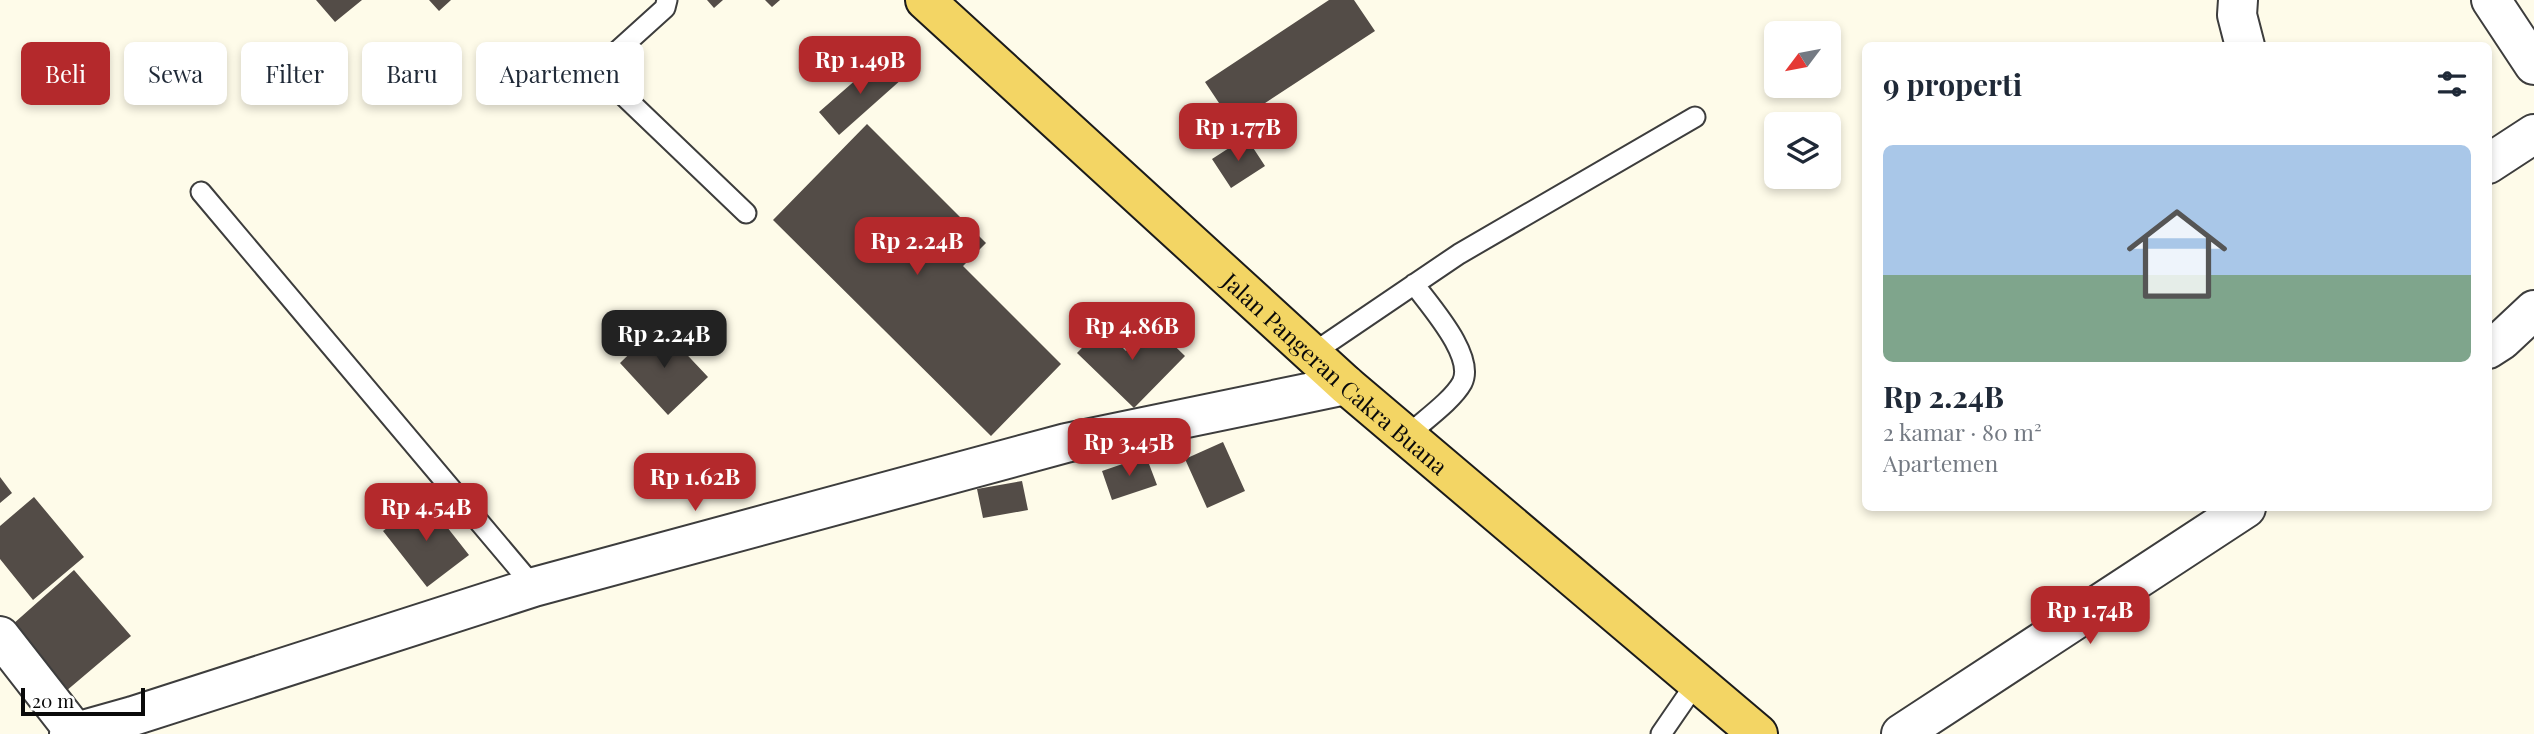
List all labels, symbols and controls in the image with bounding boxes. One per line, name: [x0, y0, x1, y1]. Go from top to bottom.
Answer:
north arrow: [1764, 21, 1841, 98]
map controls: [1764, 21, 1841, 189]
pin: Rp 1.49B: [788, 36, 932, 96]
chip: Beli: [21, 42, 110, 105]
chip: Sewa: [124, 42, 227, 105]
chip: Filter: [241, 42, 348, 105]
chip: Baru: [362, 42, 462, 105]
chip: Apartemen: [476, 42, 644, 105]
text: Rp 1.49B: [815, 43, 905, 74]
text: 9 properti: [1883, 64, 2022, 104]
icon: filters: [2433, 65, 2471, 103]
pin: Rp 1.77B: [1166, 104, 1310, 163]
text: Rp 1.77B: [1195, 110, 1281, 141]
button: layers: [1764, 112, 1841, 189]
icon: home: [2114, 191, 2240, 317]
pin: Rp 2.24B: [845, 218, 989, 277]
text: Rp 2.24B: [871, 224, 963, 255]
street label: Jalan Pangeran Cakra Buana: [1216, 264, 1455, 481]
pin: Rp 4.86B: [1060, 302, 1204, 362]
text: Rp 4.86B: [1085, 309, 1179, 340]
pin: Rp 2.24B: [592, 310, 736, 370]
text: Rp 2.24B: [618, 317, 710, 348]
text: Rp 2.24B: [1883, 376, 2004, 416]
text: 2 kamar · 80 m²: [1883, 416, 2042, 447]
pin: Rp 3.45B: [1057, 419, 1201, 478]
text: Rp 3.45B: [1084, 425, 1174, 456]
text: Apartemen: [1883, 447, 1998, 478]
pin: Rp 1.62B: [623, 454, 767, 513]
text: Rp 1.62B: [650, 460, 740, 491]
pin: Rp 4.54B: [354, 484, 498, 543]
text: Rp 4.54B: [381, 490, 471, 521]
pin: Rp 1.74B: [2018, 586, 2162, 646]
text: Rp 1.74B: [2047, 593, 2133, 624]
scale bar: [21, 685, 145, 717]
text: 20 m: [32, 687, 74, 713]

